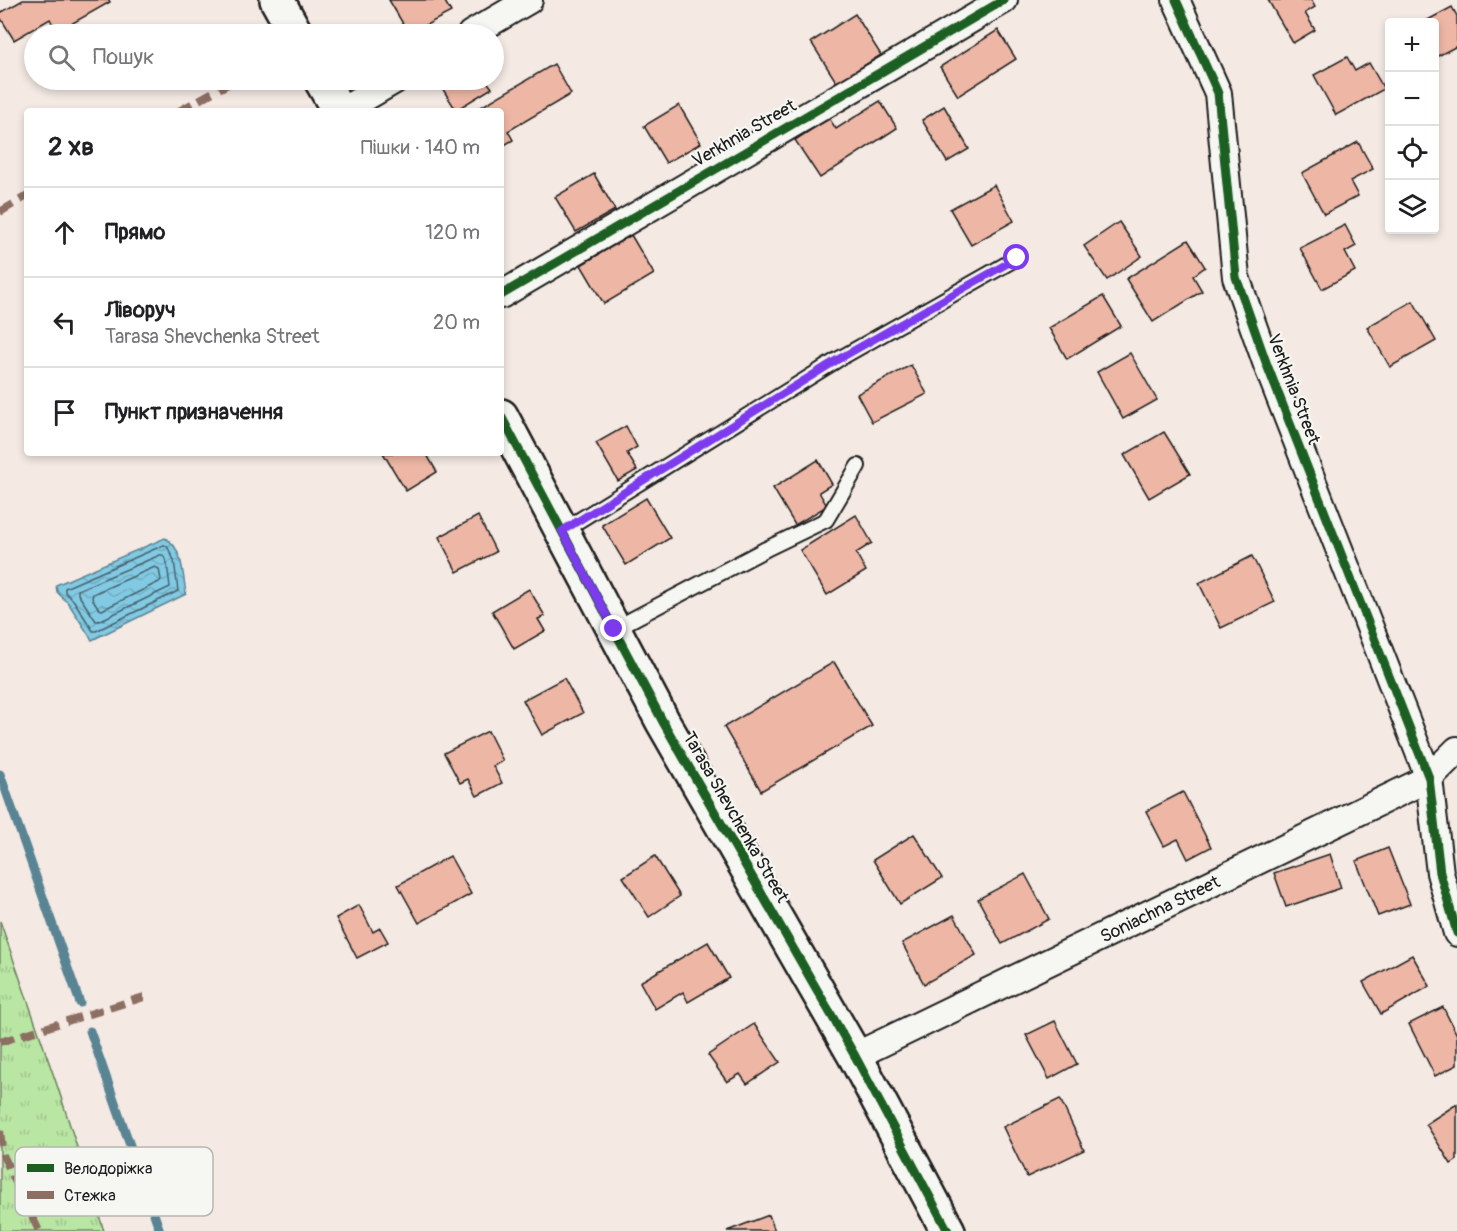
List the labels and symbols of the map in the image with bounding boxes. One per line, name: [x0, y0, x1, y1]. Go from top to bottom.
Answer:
street label: Verkhnia Street: [688, 94, 801, 173]
route start: [1003, 244, 1029, 270]
street label: Verkhnia Street: [1262, 331, 1325, 448]
route end: [600, 615, 626, 641]
street label: Tarasa Shevchenka Street: [677, 728, 794, 907]
street label: Soniachna Street: [1096, 870, 1225, 948]
legend: [15, 1147, 213, 1216]
text: Велодоріжка: [64, 1159, 152, 1179]
text: Стежка: [64, 1186, 116, 1206]

